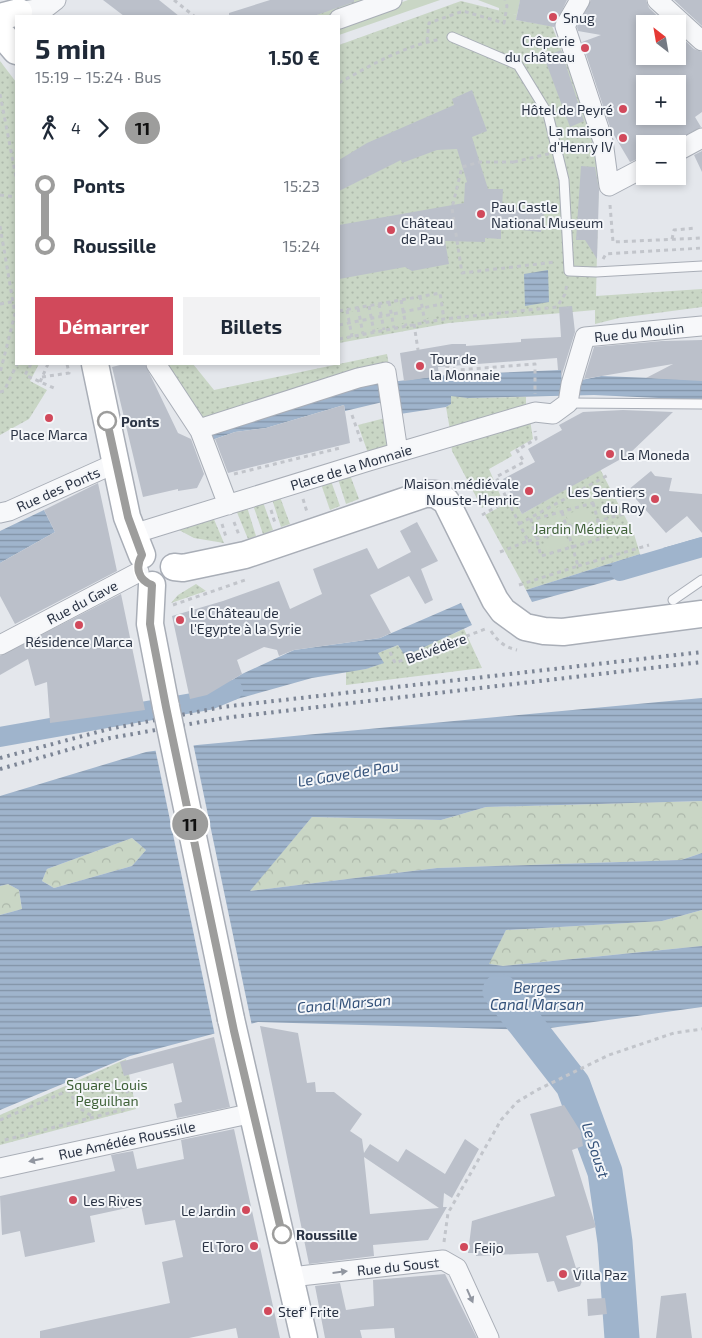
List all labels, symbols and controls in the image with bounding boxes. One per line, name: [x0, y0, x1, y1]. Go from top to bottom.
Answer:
place label: Snug: [563, 9, 595, 26]
marker: Snug: [547, 11, 559, 23]
north arrow: [636, 15, 686, 65]
map controls: [636, 15, 686, 185]
text: 5 min: [35, 31, 106, 65]
place label: Crêperie du château: [505, 32, 575, 65]
marker: Crêperie du château: [579, 42, 591, 54]
text: 1.50 €: [268, 46, 320, 69]
text: 15:19 – 15:24 · Bus: [35, 67, 161, 86]
button: +: [636, 75, 686, 125]
place label: Hôtel de Peyré: [521, 101, 613, 118]
marker: Hôtel de Peyré: [617, 103, 629, 115]
icon: walk: [35, 114, 63, 142]
icon: forward: [89, 114, 117, 142]
text: 11: [135, 117, 150, 139]
text: 4: [71, 118, 81, 137]
place label: La maison d'Henry IV: [548, 122, 613, 155]
marker: La maison d'Henry IV: [617, 132, 629, 144]
button: −: [636, 135, 686, 185]
text: Ponts: [73, 174, 125, 197]
text: 15:23: [283, 176, 320, 195]
place label: Pau Castle National Museum: [491, 198, 603, 231]
marker: Pau Castle National Museum: [475, 208, 487, 220]
place label: Château de Pau: [401, 214, 453, 247]
marker: Château de Pau: [385, 224, 397, 236]
text: Roussille: [73, 234, 156, 257]
text: 15:24: [282, 236, 320, 255]
button: Démarrer: [35, 297, 173, 355]
button: Billets: [183, 297, 320, 355]
street label: Rue du Moulin: [593, 319, 685, 345]
place label: Tour de la Monnaie: [430, 350, 500, 383]
marker: Tour de la Monnaie: [414, 360, 426, 372]
marker: Ponts: [97, 411, 117, 431]
marker: Place Marca: [43, 412, 55, 424]
place label: Ponts: [121, 413, 159, 430]
place label: Place Marca: [10, 426, 88, 443]
street label: Place de la Monnaie: [288, 440, 414, 494]
place label: La Moneda: [620, 446, 690, 463]
marker: La Moneda: [604, 448, 616, 460]
street label: Rue des Ponts: [14, 463, 102, 515]
place label: Maison médiévale Nouste-Henric: [404, 475, 519, 508]
place label: Les Sentiers du Roy: [568, 483, 646, 516]
marker: Maison médiévale Nouste-Henric: [523, 485, 535, 497]
marker: Les Sentiers du Roy: [649, 493, 661, 505]
park label: Jardin Médieval: [534, 520, 633, 537]
street label: Rue du Gave: [44, 576, 120, 628]
place label: Le Château de l'Egypte à la Syrie: [190, 604, 301, 637]
marker: Le Château de l'Egypte à la Syrie: [174, 614, 186, 626]
marker: Résidence Marca: [73, 619, 85, 631]
street label: Belvédère: [403, 629, 469, 667]
place label: Résidence Marca: [25, 633, 133, 650]
water label: Le Gave de Pau: [296, 756, 400, 790]
line badge: 11: [168, 808, 212, 840]
text: 11: [182, 813, 198, 835]
water label: Berges Canal Marsan: [490, 978, 584, 1013]
water label: Canal Marsan: [296, 990, 392, 1016]
park label: Square Louis Peguilhan: [66, 1076, 148, 1109]
street label: Rue Amédée Roussille: [57, 1117, 197, 1163]
water label: Le Soust: [579, 1120, 614, 1180]
one-way arrow: [28, 1156, 43, 1164]
place label: Les Rives: [83, 1192, 142, 1209]
marker: Les Rives: [67, 1194, 79, 1206]
place label: Le Jardin: [181, 1202, 236, 1219]
marker: Le Jardin: [240, 1204, 252, 1216]
marker: Roussille: [272, 1224, 292, 1244]
place label: Roussille: [296, 1226, 357, 1243]
place label: El Toro: [202, 1238, 244, 1255]
place label: Feijo: [474, 1239, 504, 1256]
marker: El Toro: [248, 1240, 260, 1252]
marker: Feijo: [458, 1241, 470, 1253]
street label: Rue du Soust: [356, 1253, 440, 1279]
place label: Villa Paz: [573, 1266, 627, 1283]
one-way arrow: [332, 1268, 348, 1276]
marker: Villa Paz: [557, 1268, 569, 1280]
one-way arrow: [466, 1289, 474, 1303]
place label: Stef' Frite: [278, 1303, 339, 1320]
marker: Stef' Frite: [262, 1305, 274, 1317]

